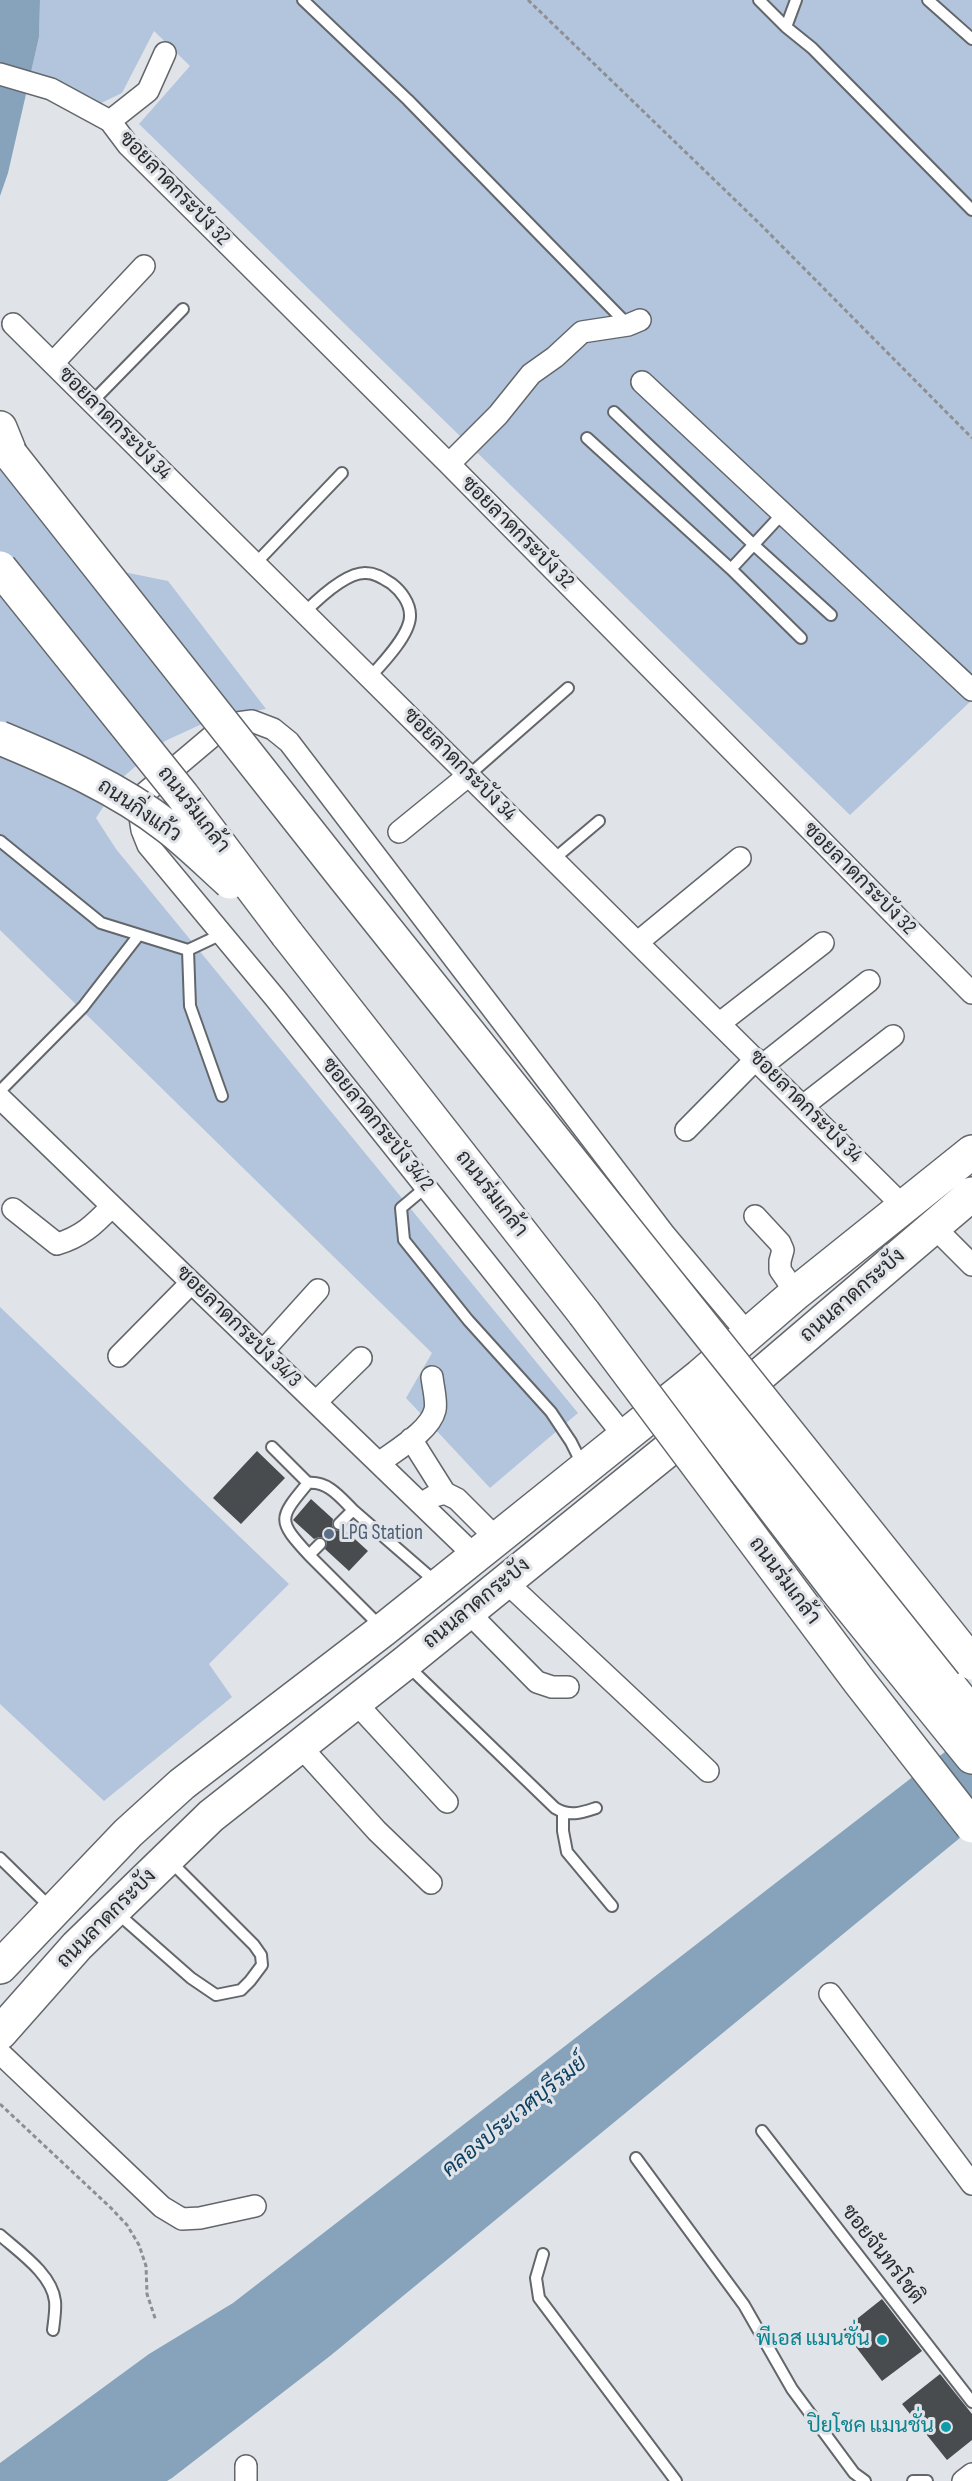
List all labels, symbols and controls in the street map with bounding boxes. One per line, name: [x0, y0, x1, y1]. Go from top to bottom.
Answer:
street label: ซอยลาดกระบัง 32: [113, 126, 235, 252]
street label: ซอยลาดกระบัง 34: [52, 362, 176, 486]
street label: ซอยลาดกระบัง 32: [455, 471, 579, 595]
street label: ซอยลาดกระบัง 34: [397, 703, 521, 827]
street label: ถนนร่มเกล้า: [151, 762, 235, 858]
street label: ถนนกิ่งแก้ว: [92, 774, 186, 848]
street label: ซอยลาดกระบัง 32: [797, 817, 921, 941]
street label: ซอยลาดกระบัง 34: [743, 1045, 867, 1169]
street label: ซอยลาดกระบัง 34/2: [315, 1053, 439, 1197]
street label: ถนนร่มเกล้า: [449, 1146, 533, 1242]
street label: ถนนลาดกระบัง: [796, 1244, 910, 1348]
street label: ซอยลาดกระบัง 34/3: [170, 1261, 306, 1393]
place label: LPG Station: [341, 1521, 423, 1547]
marker: LPG Station: [322, 1527, 336, 1541]
street label: ถนนร่มเกล้า: [743, 1532, 825, 1630]
street label: ถนนลาดกระบัง: [418, 1553, 536, 1655]
street label: ถนนลาดกระบัง: [52, 1864, 162, 1974]
water label: คลองประเวศบุรีรมย์: [437, 2051, 593, 2183]
street label: ซอยจันทรโชติ: [835, 2200, 929, 2310]
place label: พีเอส แมนชั่น: [756, 2327, 870, 2353]
marker: พีเอส แมนชั่น: [875, 2333, 889, 2347]
place label: ปิยโชค แมนชั่น: [807, 2414, 934, 2440]
marker: ปิยโชค แมนชั่น: [939, 2420, 953, 2434]

